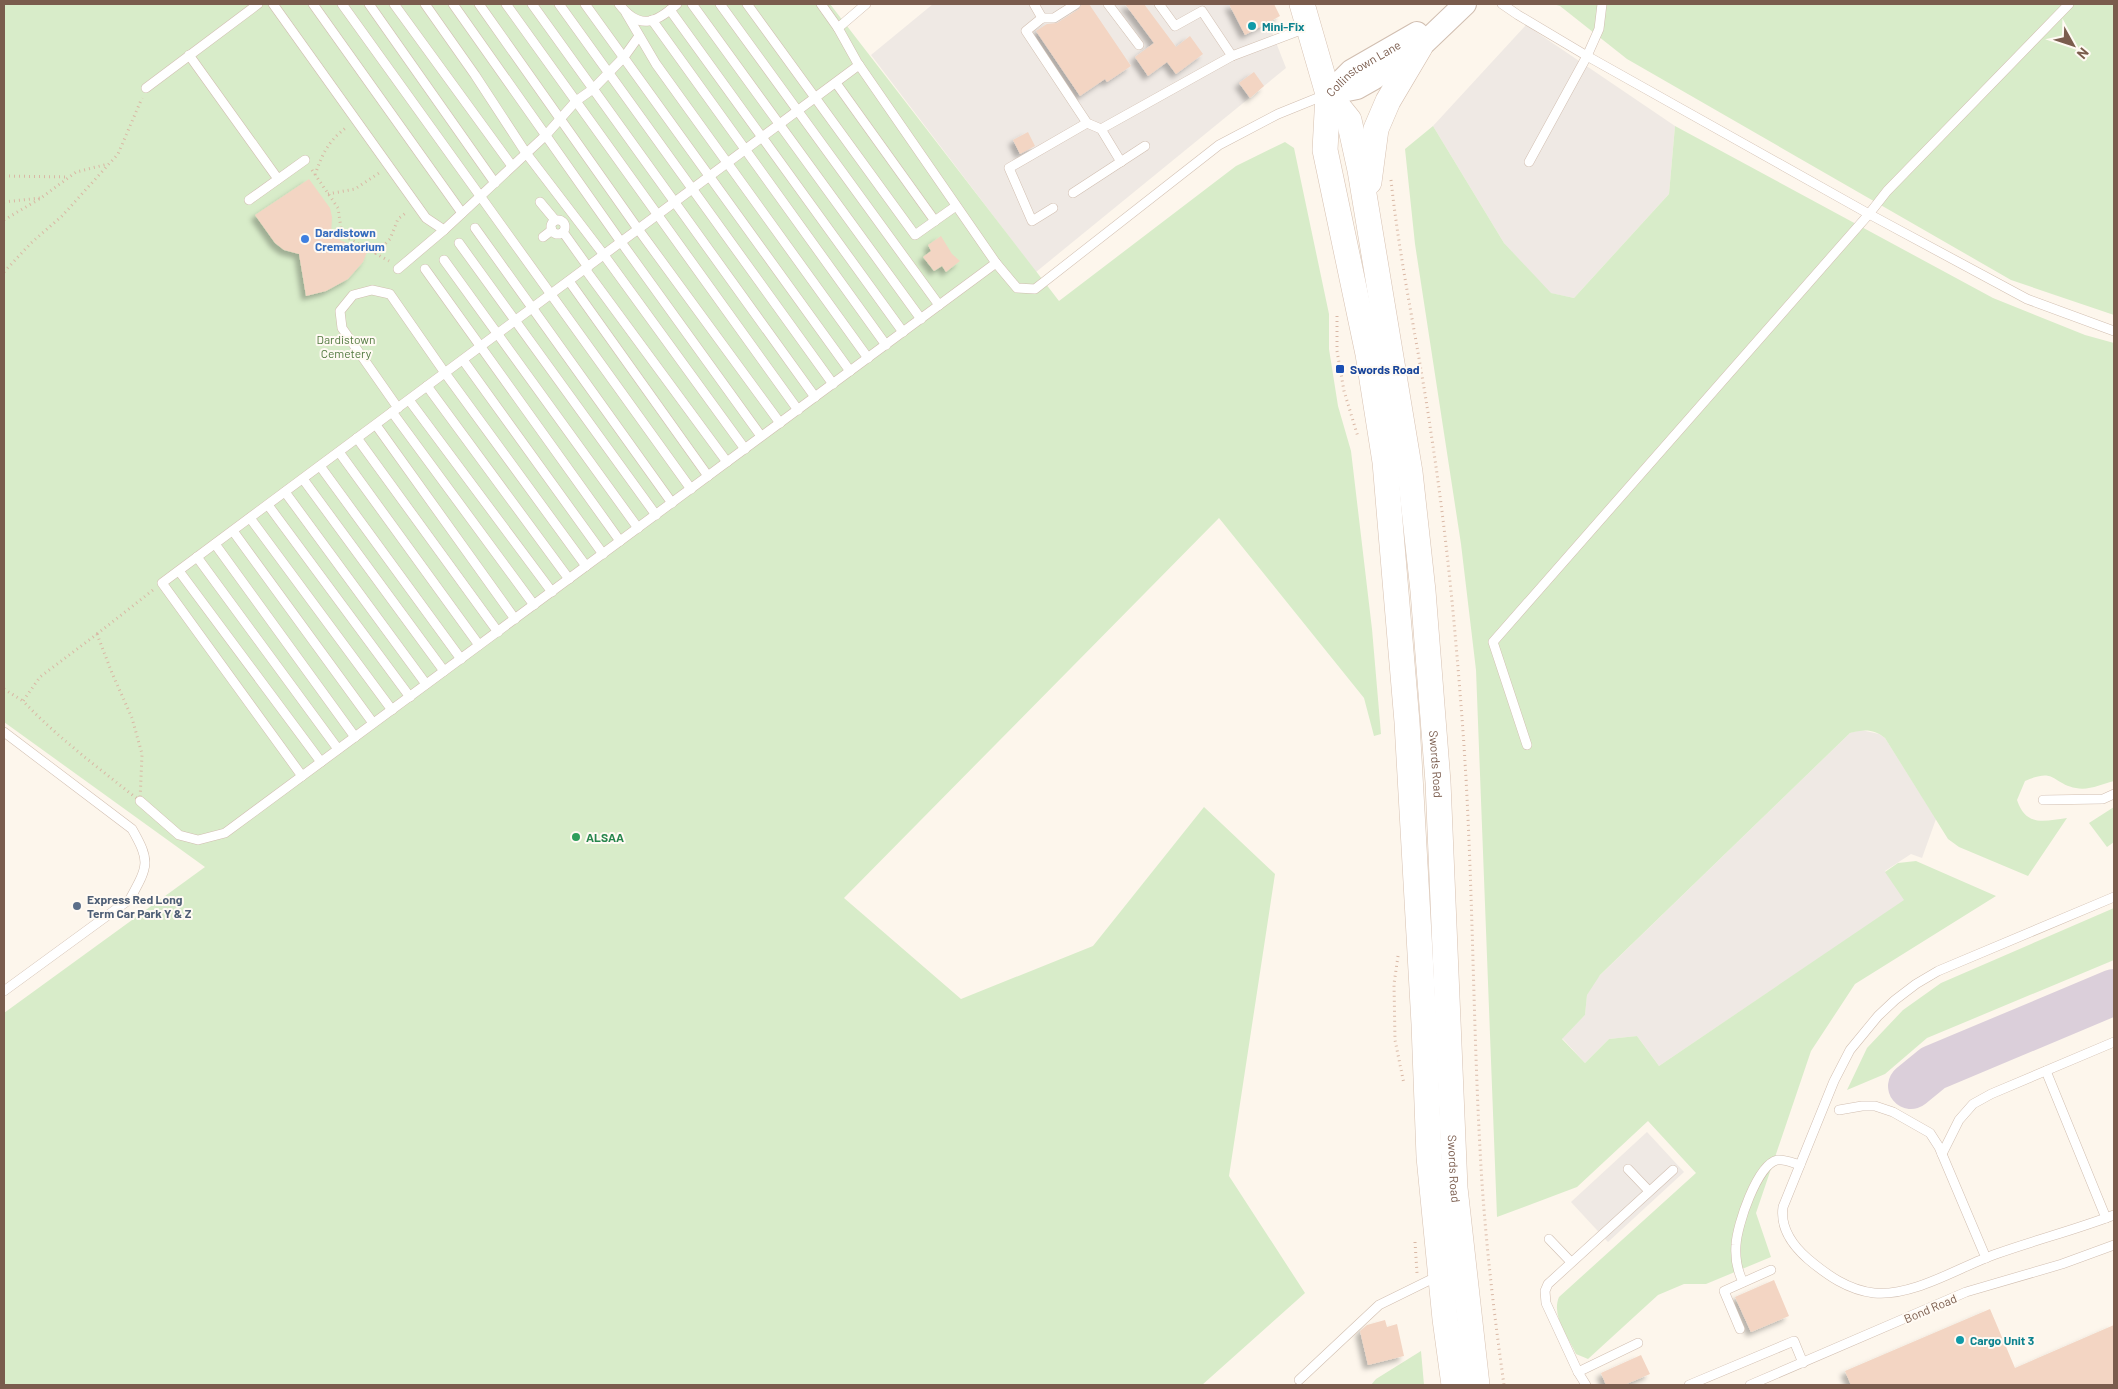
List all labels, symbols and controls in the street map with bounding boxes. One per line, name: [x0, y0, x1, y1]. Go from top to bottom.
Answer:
place label: Mini-Fix: [1262, 19, 1305, 33]
marker: Mini-Fix: [1246, 20, 1258, 32]
north arrow: [2048, 20, 2098, 70]
street label: Collinstown Lane: [1323, 37, 1403, 99]
text: N: [2074, 45, 2093, 63]
place label: Dardistown Crematorium: [315, 225, 385, 253]
marker: Dardistown Crematorium: [299, 233, 311, 245]
park label: Dardistown Cemetery: [317, 332, 375, 360]
place label: Swords Road: [1350, 362, 1420, 376]
marker: Swords Road: [1334, 363, 1346, 375]
street label: Swords Road: [1427, 730, 1446, 798]
place label: ALSAA: [586, 830, 624, 844]
marker: ALSAA: [570, 831, 582, 843]
place label: Express Red Long Term Car Park Y & Z: [87, 892, 192, 920]
marker: Express Red Long Term Car Park Y & Z: [71, 900, 83, 912]
street label: Swords Road: [1446, 1135, 1464, 1203]
street label: Bond Road: [1902, 1291, 1958, 1325]
place label: Cargo Unit 3: [1970, 1333, 2034, 1347]
marker: Cargo Unit 3: [1954, 1334, 1966, 1346]

